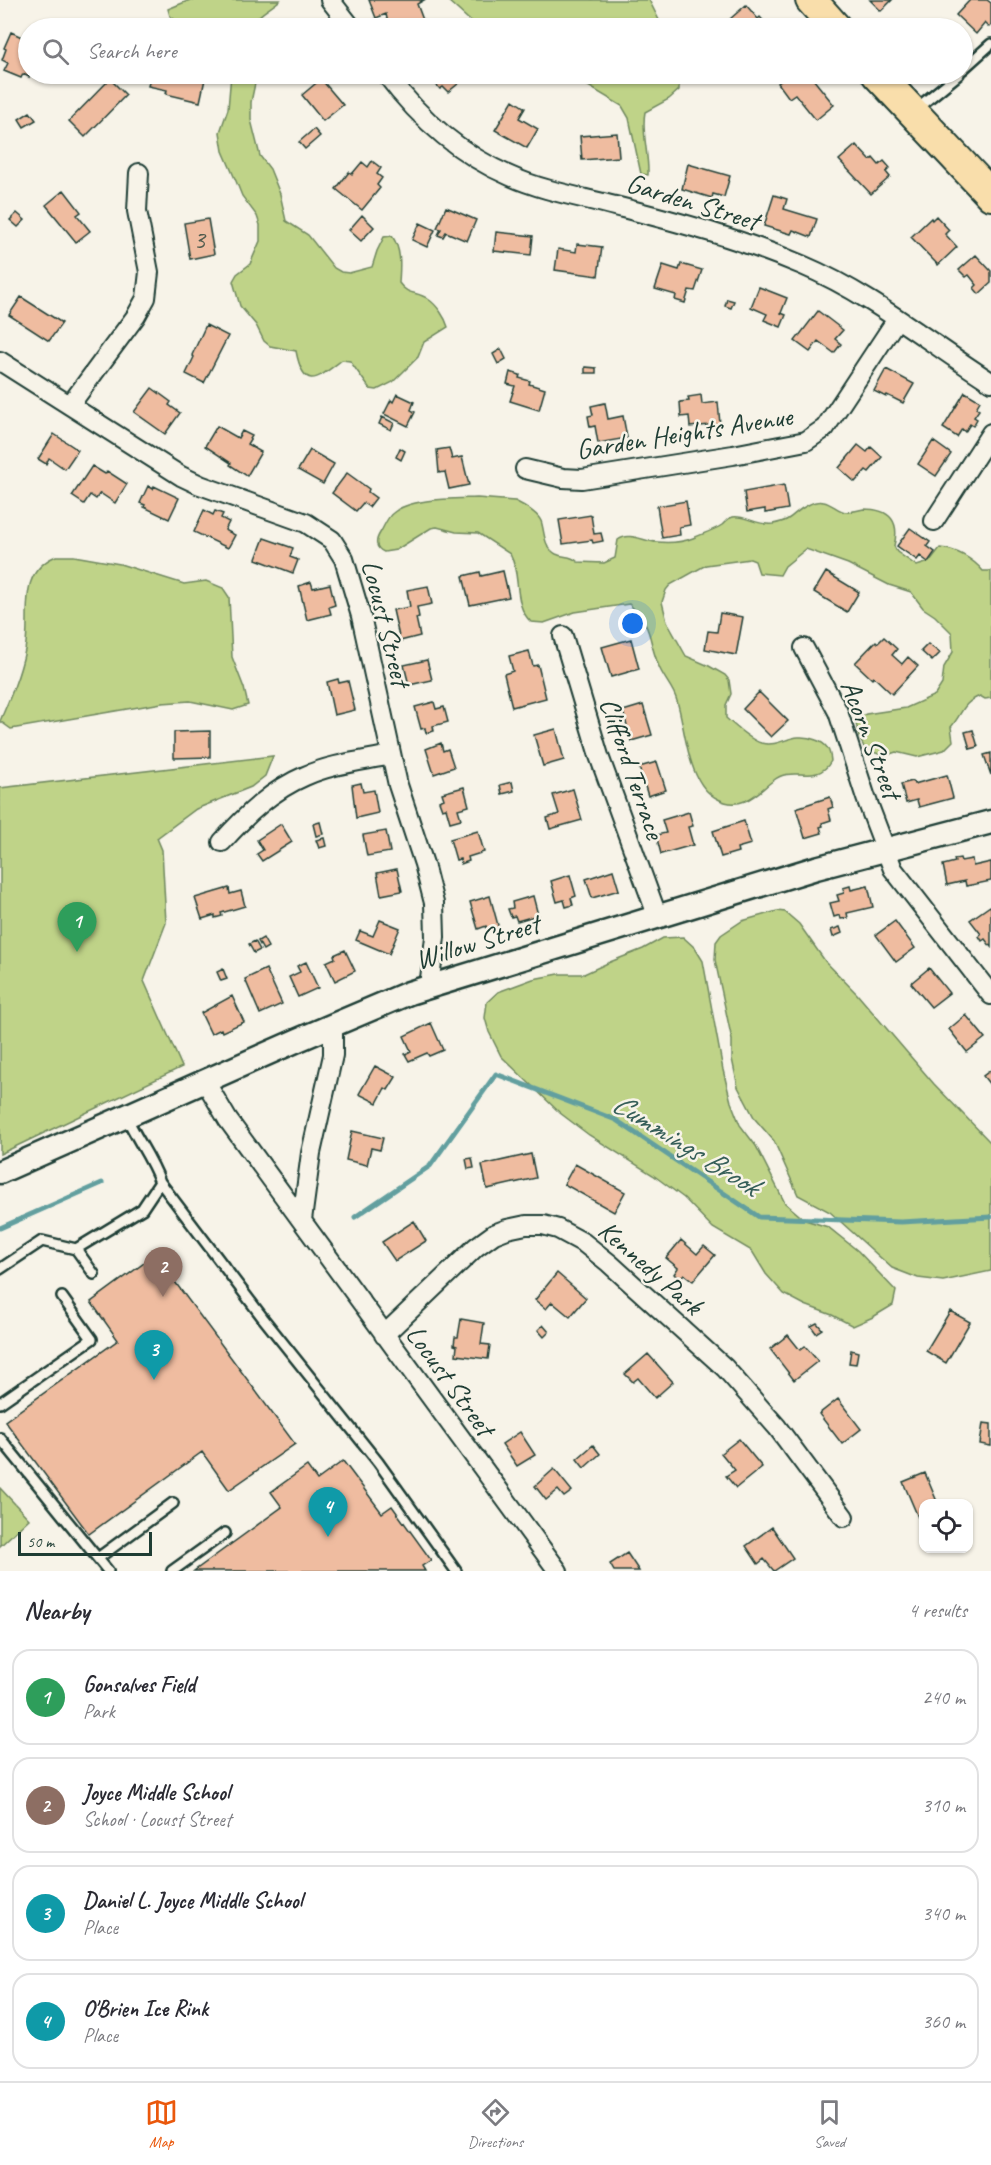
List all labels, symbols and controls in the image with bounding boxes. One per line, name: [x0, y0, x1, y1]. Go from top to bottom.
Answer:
search box: [18, 18, 973, 84]
icon: search: [39, 35, 72, 68]
text: Search here: [87, 37, 177, 65]
street label: Garden Street: [623, 165, 767, 239]
house number: 3: [193, 223, 207, 256]
street label: Garden Heights Avenue: [574, 398, 796, 467]
street label: Locust Street: [354, 556, 420, 693]
your location: [618, 609, 647, 638]
street label: Acorn Street: [833, 675, 911, 807]
street label: Clifford Terrace: [592, 693, 674, 845]
pin: 1: [58, 902, 97, 952]
street label: Willow Street: [411, 905, 547, 977]
water label: Cummings Brook: [606, 1084, 771, 1207]
street label: Kennedy Park: [591, 1212, 711, 1323]
pin: 2: [144, 1248, 182, 1297]
street label: Locust Street: [399, 1318, 505, 1446]
pin: 3: [134, 1330, 174, 1380]
pin: 4: [308, 1488, 348, 1537]
map controls: [919, 1499, 973, 1553]
button: locate: [919, 1499, 973, 1553]
scale bar: [18, 1529, 152, 1556]
text: 50 m: [27, 1532, 54, 1552]
text: Nearby: [24, 1594, 89, 1627]
text: 4 results: [908, 1598, 967, 1623]
text: Gonsalves Field: [83, 1671, 195, 1699]
text: 1: [41, 1685, 50, 1710]
text: 240 m: [922, 1685, 965, 1710]
text: Park: [83, 1699, 115, 1724]
text: Joyce Middle School: [83, 1779, 230, 1807]
text: 2: [41, 1793, 50, 1818]
text: 310 m: [922, 1793, 965, 1818]
text: School · Locust Street: [83, 1807, 231, 1832]
text: Daniel L. Joyce Middle School: [83, 1887, 303, 1915]
text: 3: [41, 1901, 50, 1926]
text: 340 m: [922, 1901, 965, 1926]
text: Place: [83, 1915, 118, 1940]
text: O'Brien Ice Rink: [83, 1995, 208, 2023]
text: 4: [41, 2009, 50, 2034]
text: 360 m: [922, 2009, 965, 2034]
text: Place: [83, 2023, 118, 2048]
tab: Map: [145, 2096, 178, 2152]
tab: Directions: [468, 2096, 523, 2152]
tab: Saved: [813, 2096, 846, 2152]

